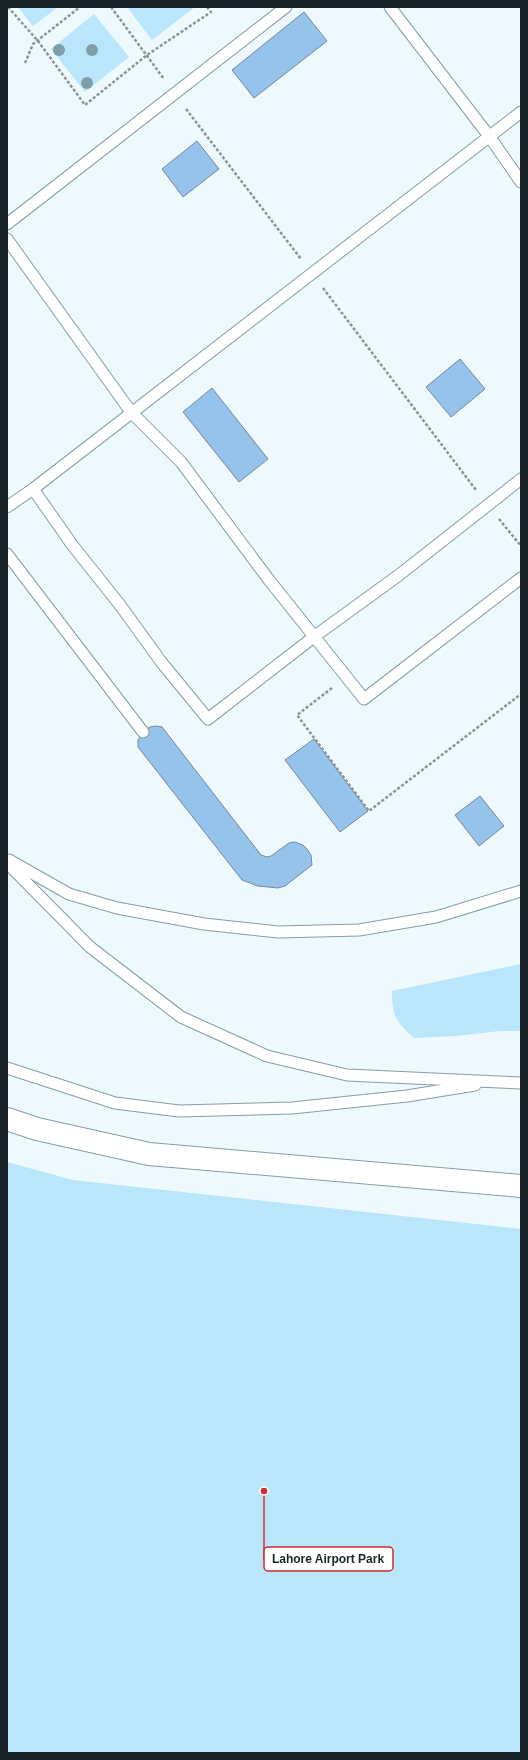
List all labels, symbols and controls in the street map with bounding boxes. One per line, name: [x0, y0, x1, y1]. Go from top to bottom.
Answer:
callout: Lahore Airport Park: [264, 1547, 393, 1571]
text: Lahore Airport Park: [272, 1552, 384, 1566]

